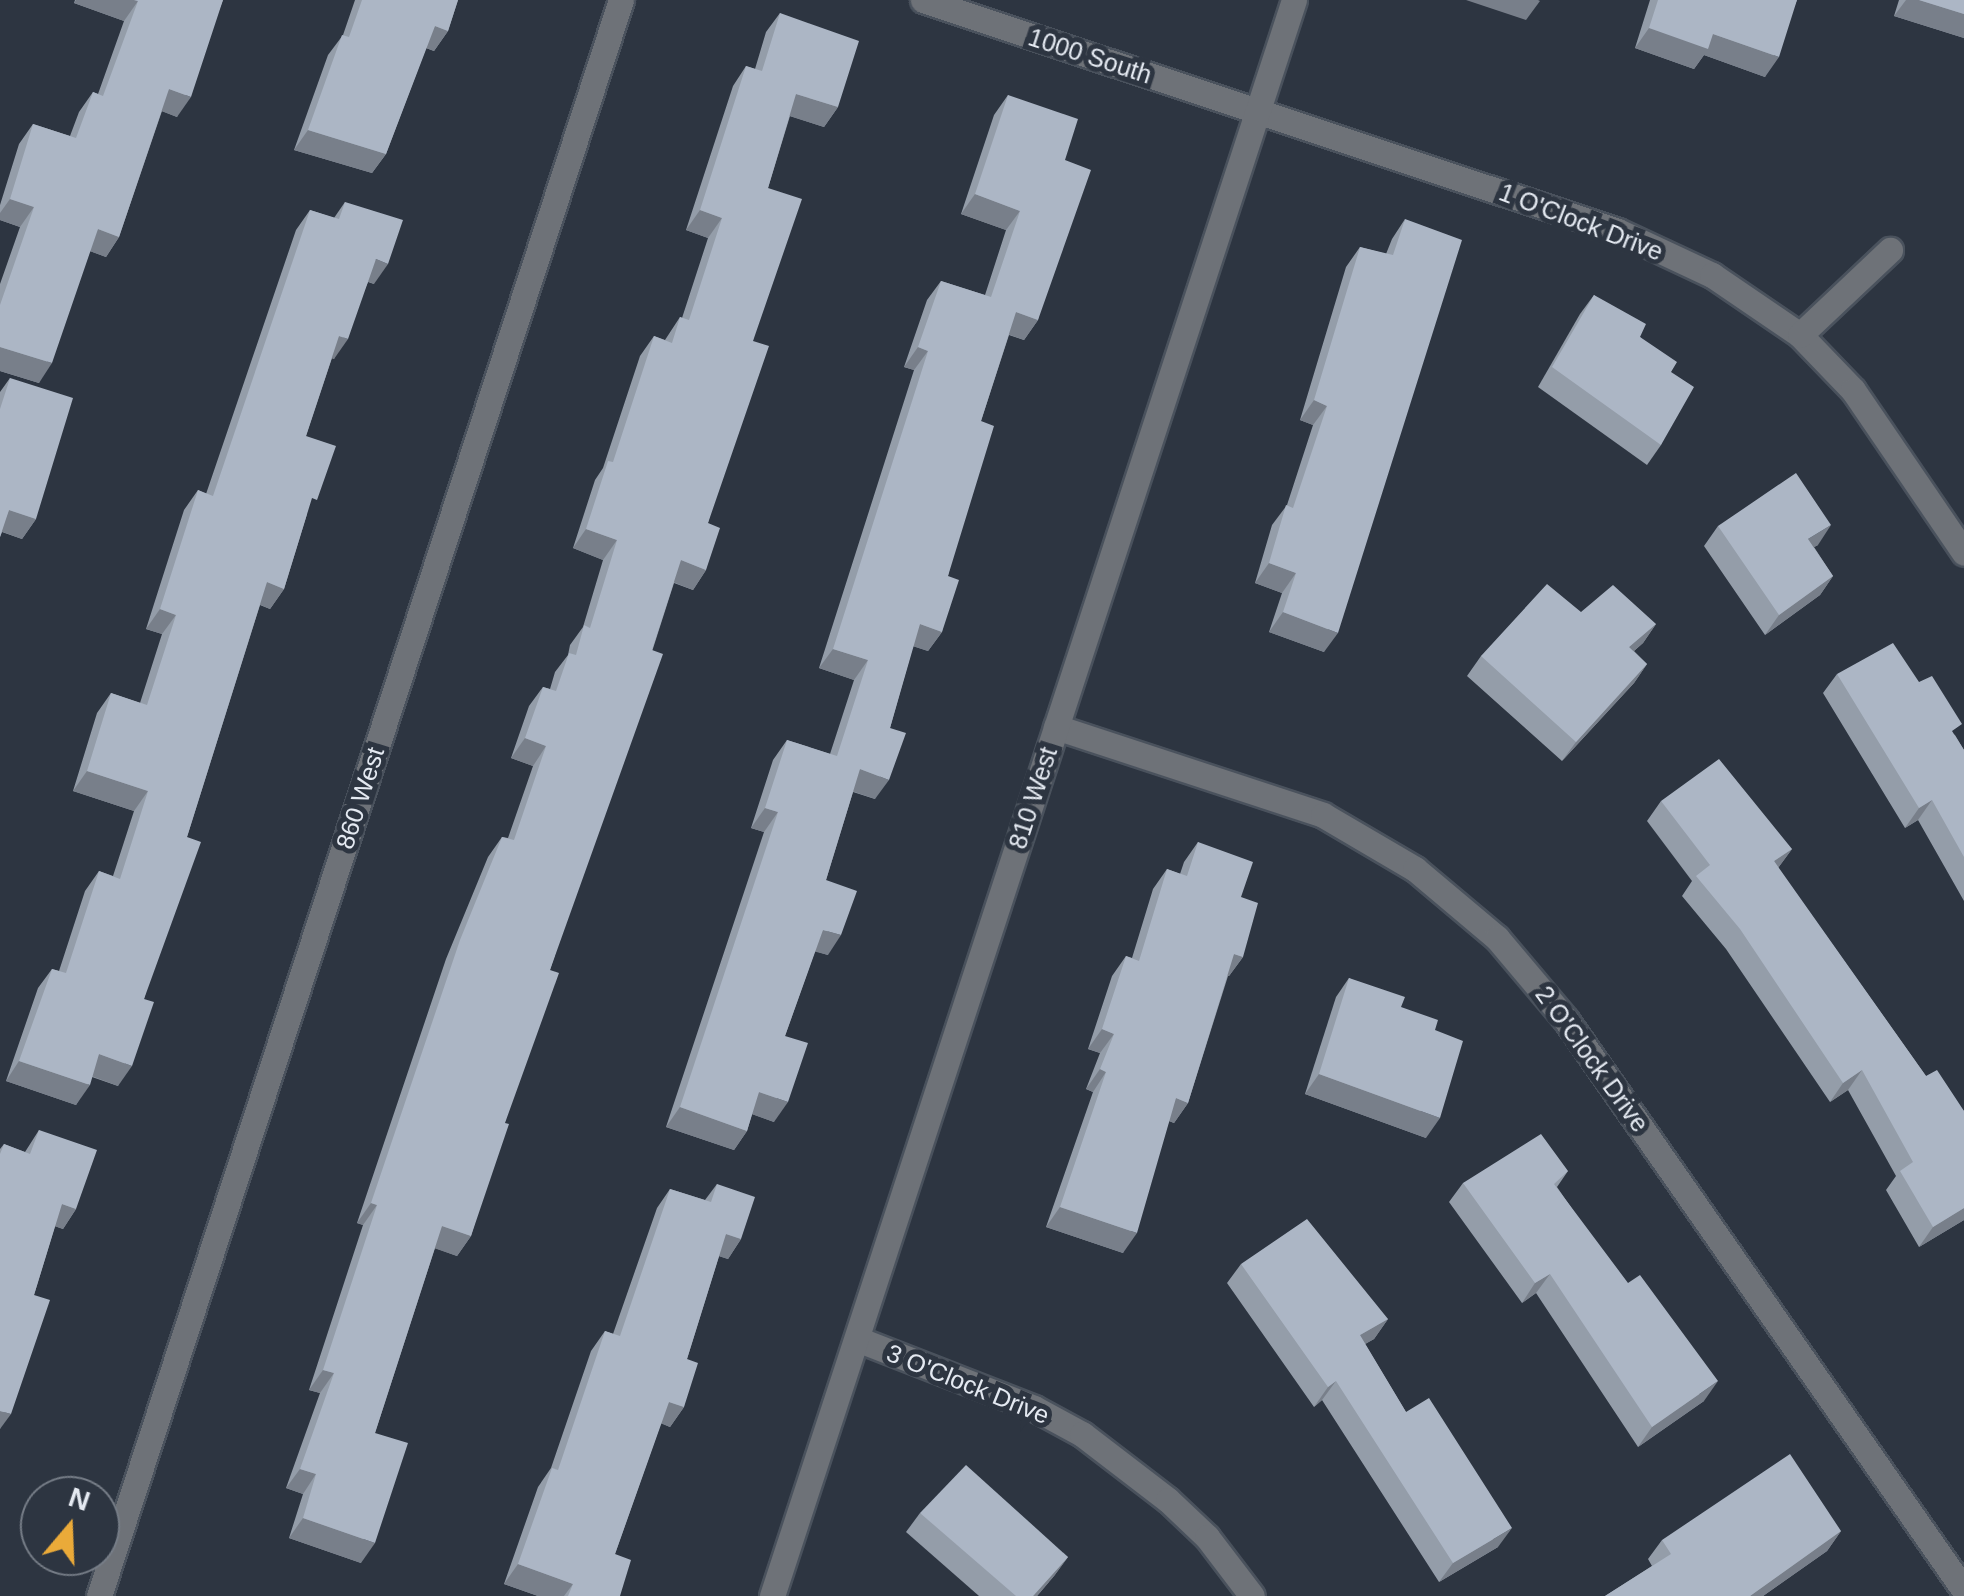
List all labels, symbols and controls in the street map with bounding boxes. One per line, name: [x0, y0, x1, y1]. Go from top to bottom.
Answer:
street label: 1000 South: [1025, 22, 1155, 90]
street label: 1 O'Clock Drive: [1495, 177, 1667, 267]
street label: 860 West: [329, 743, 391, 853]
street label: 810 West: [1002, 743, 1064, 853]
street label: 2 O'Clock Drive: [1529, 980, 1655, 1138]
street label: 3 O'Clock Drive: [882, 1338, 1054, 1430]
north arrow: [20, 1476, 120, 1576]
text: N: [65, 1481, 94, 1517]

